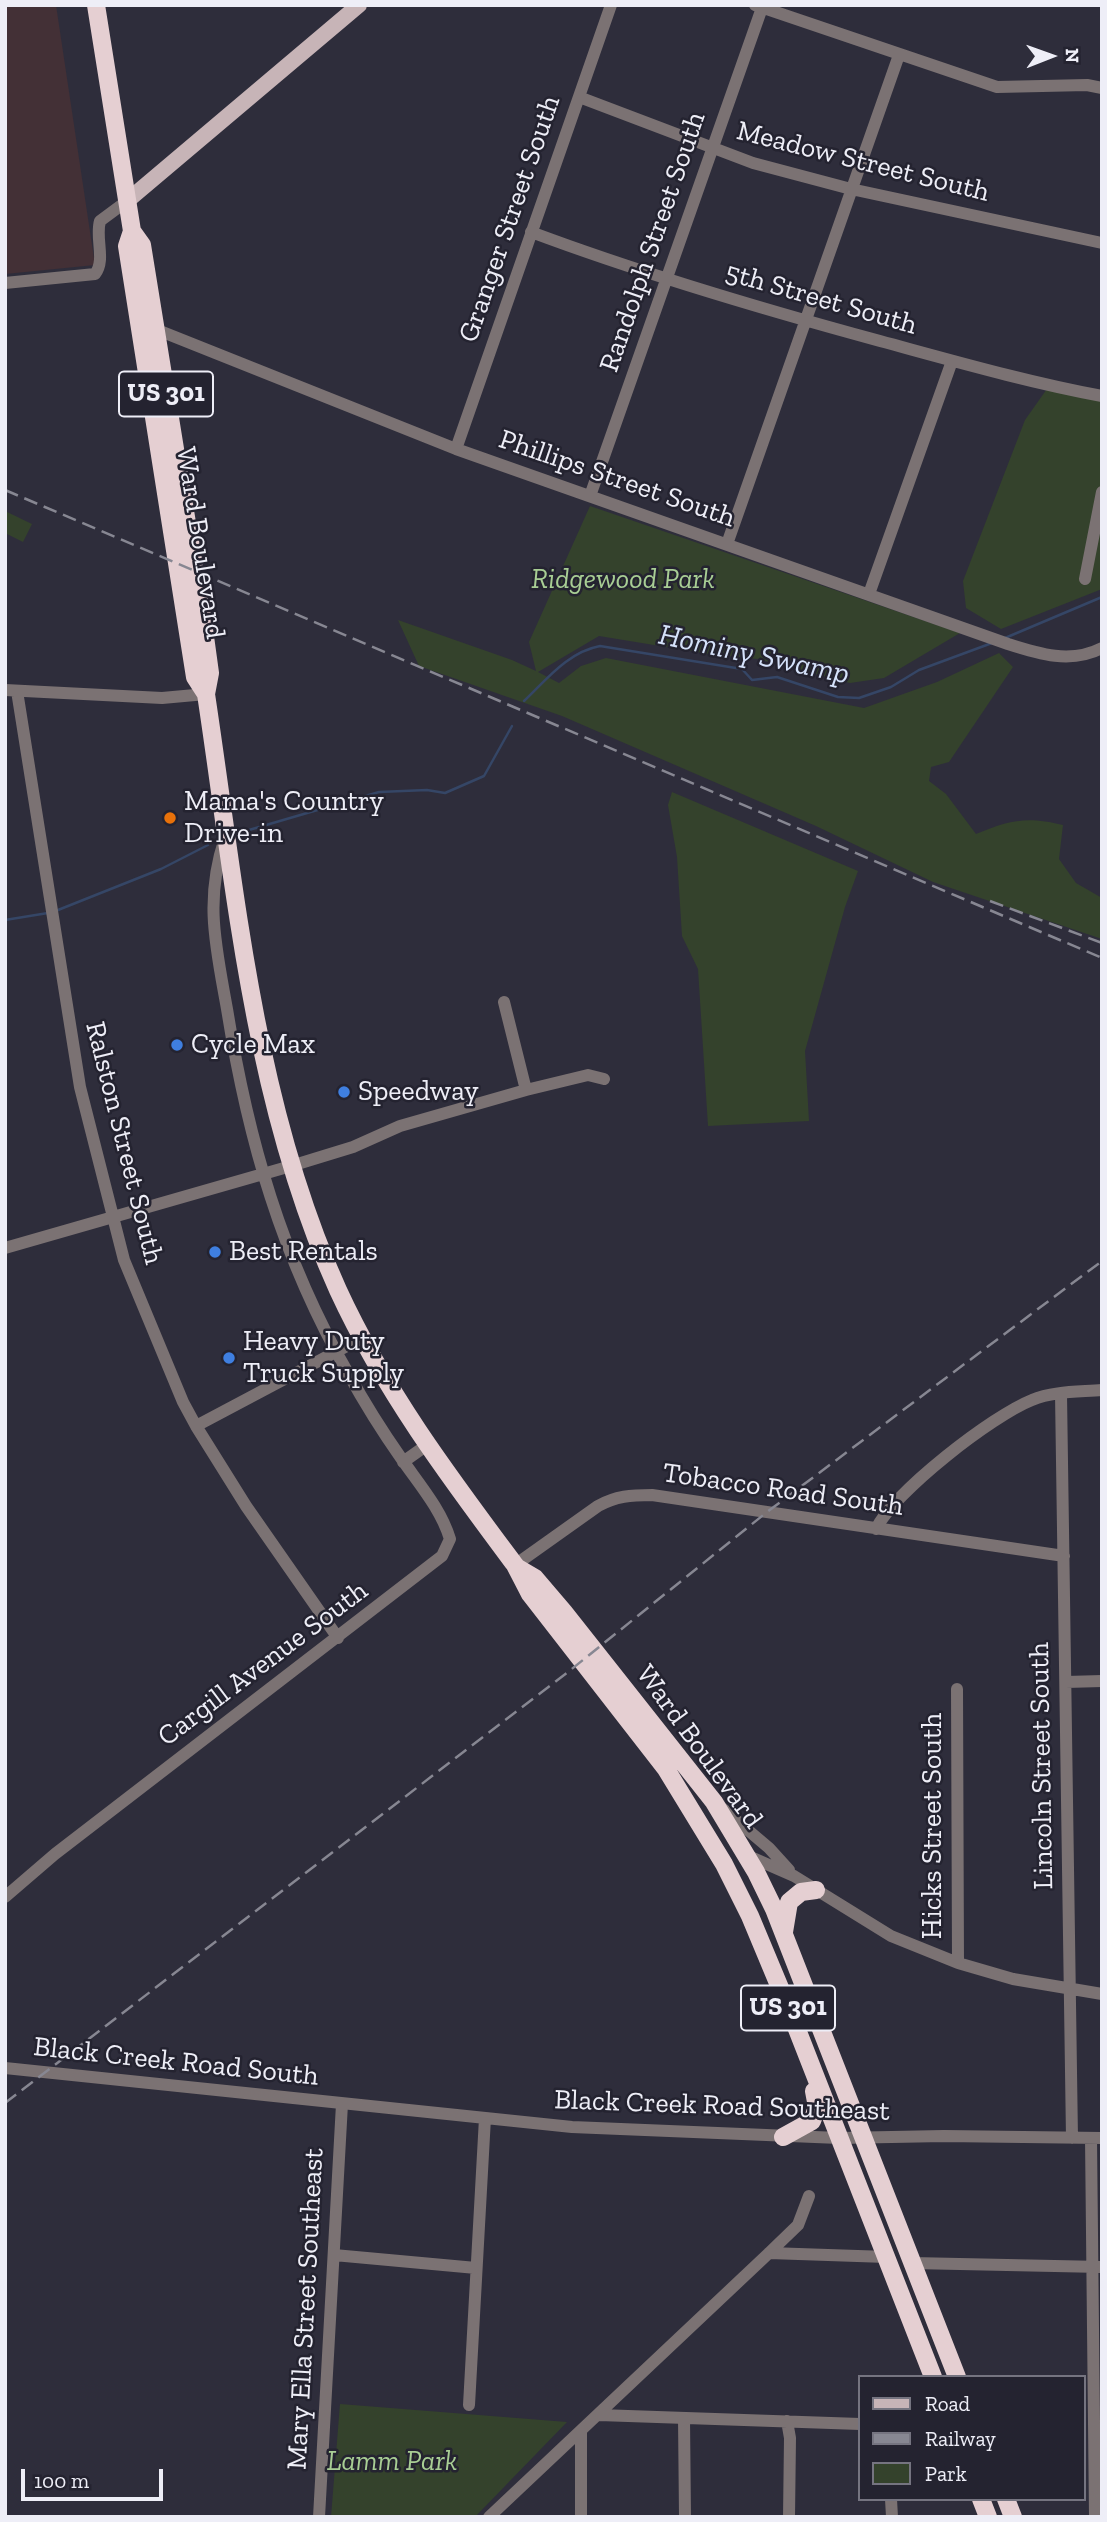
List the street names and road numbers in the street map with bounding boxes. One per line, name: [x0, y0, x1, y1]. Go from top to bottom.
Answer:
street label: Granger Street South: [452, 91, 568, 347]
street label: Randolph Street South: [593, 108, 713, 376]
street label: Meadow Street South: [733, 114, 993, 210]
street label: 5th Street South: [721, 256, 921, 342]
road number: US 301: [119, 372, 213, 416]
street label: Phillips Street South: [494, 423, 740, 535]
street label: Ward Boulevard: [168, 445, 232, 641]
street label: Ralston Street South: [78, 1018, 170, 1268]
street label: Tobacco Road South: [661, 1456, 905, 1524]
street label: Cargill Avenue South: [151, 1574, 375, 1754]
street label: Lincoln Street South: [1023, 1642, 1061, 1890]
street label: Ward Boulevard: [628, 1659, 770, 1835]
street label: Hicks Street South: [916, 1713, 950, 1939]
road number: US 301: [741, 1985, 835, 2030]
street label: Black Creek Road South: [32, 2030, 320, 2094]
street label: Black Creek Road Southeast: [554, 2083, 890, 2129]
street label: Mary Ella Street Southeast: [281, 2147, 331, 2471]

